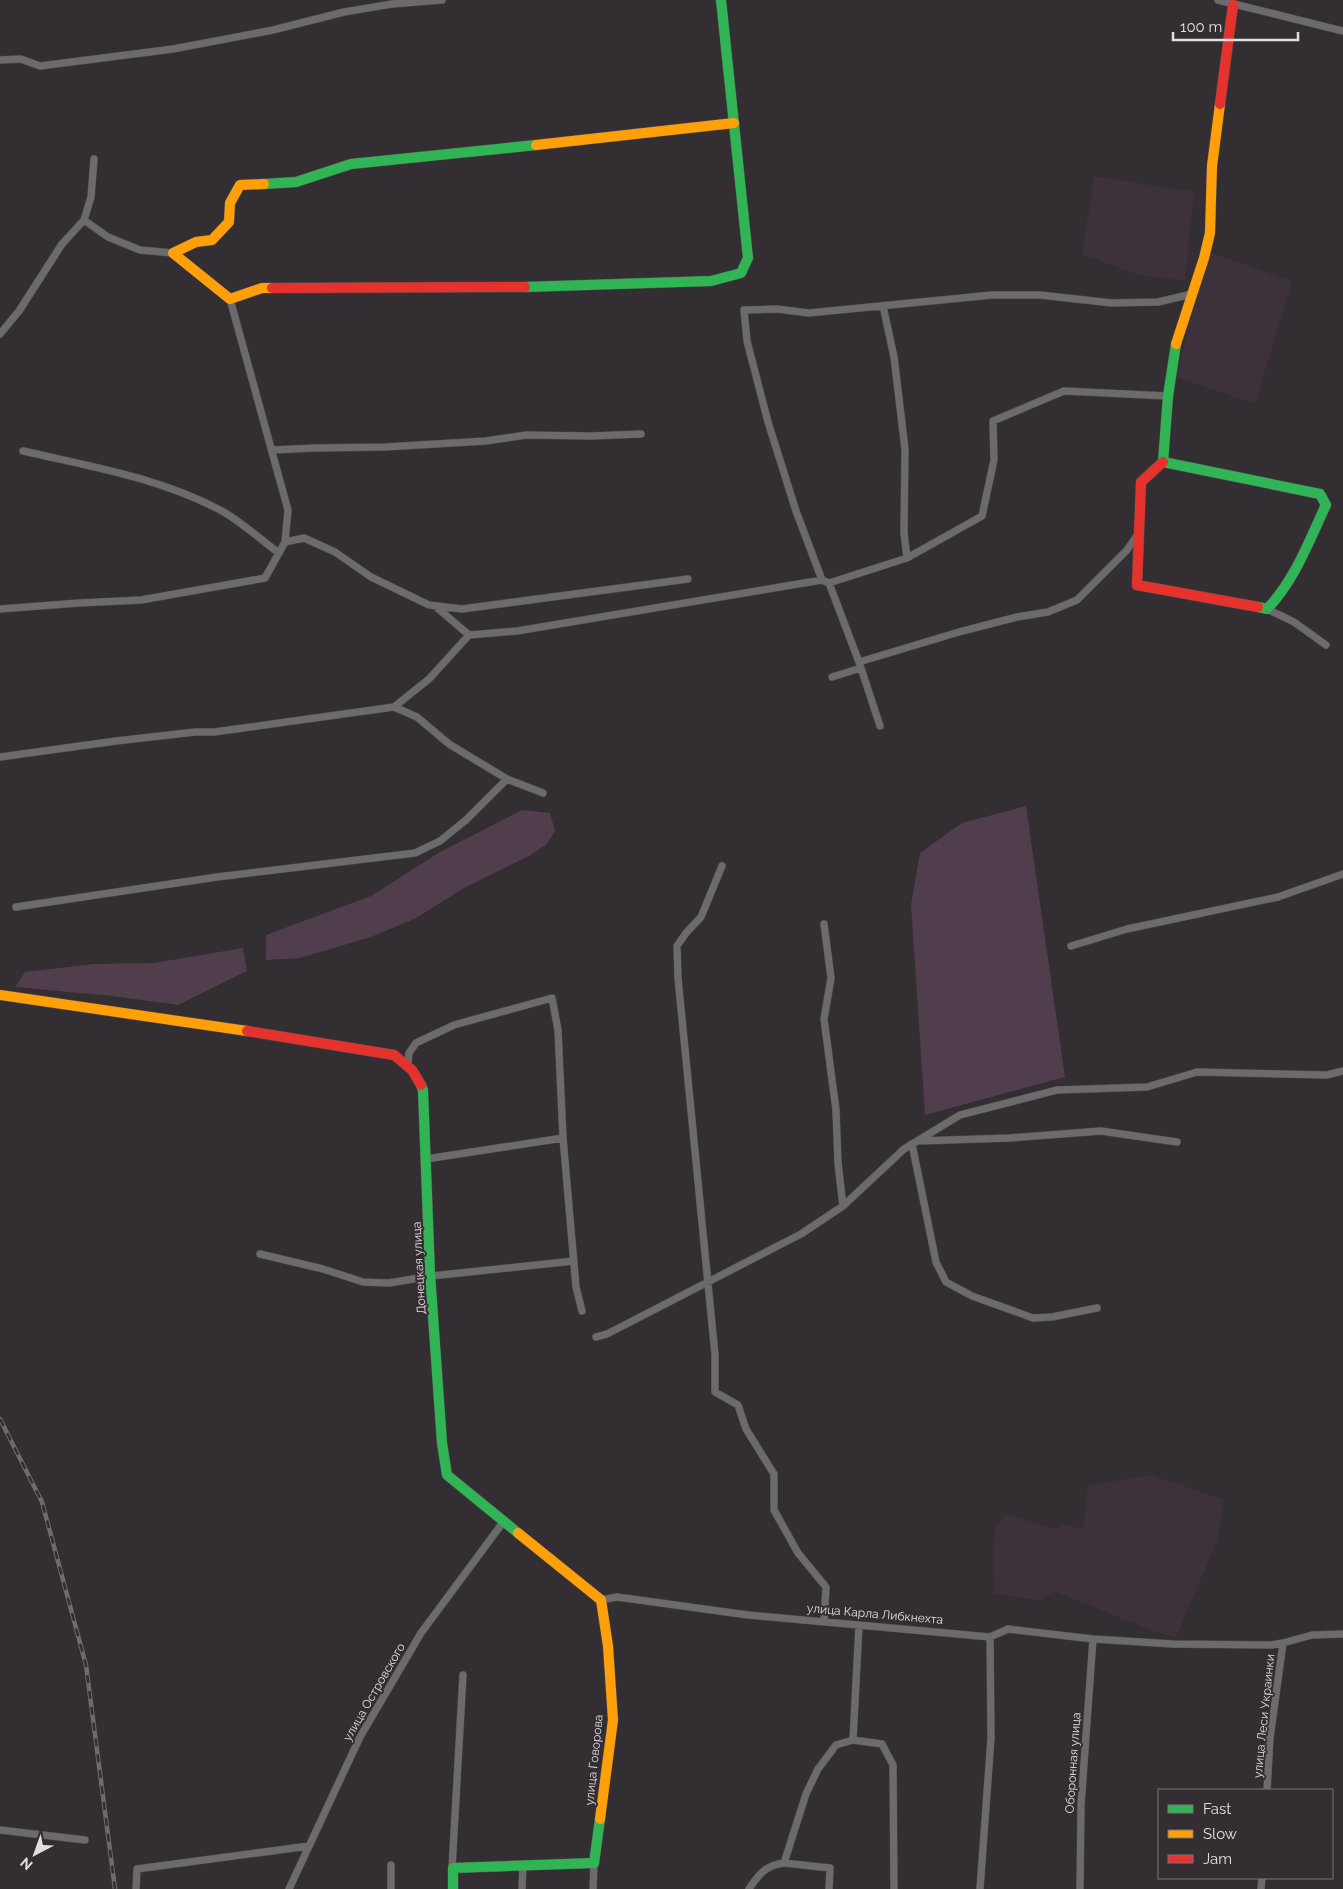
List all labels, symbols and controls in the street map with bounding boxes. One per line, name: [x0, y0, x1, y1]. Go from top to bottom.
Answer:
scale bar: [1173, 10, 1298, 42]
text: 100 m: [1180, 18, 1222, 36]
street label: Донецкая улица: [410, 1221, 428, 1315]
street label: улица Карла Либкнехта: [806, 1601, 944, 1627]
street label: улица Островского: [340, 1640, 408, 1744]
street label: улица Леси Украинки: [1251, 1653, 1277, 1779]
street label: Оборонная улица: [1062, 1712, 1084, 1814]
street label: улица Говорова: [582, 1714, 606, 1806]
legend: [1158, 1789, 1333, 1879]
text: Fast: [1203, 1800, 1231, 1818]
text: Slow: [1203, 1825, 1237, 1843]
north arrow: [10, 1829, 60, 1879]
text: Jam: [1203, 1850, 1232, 1868]
text: N: [17, 1854, 36, 1873]

